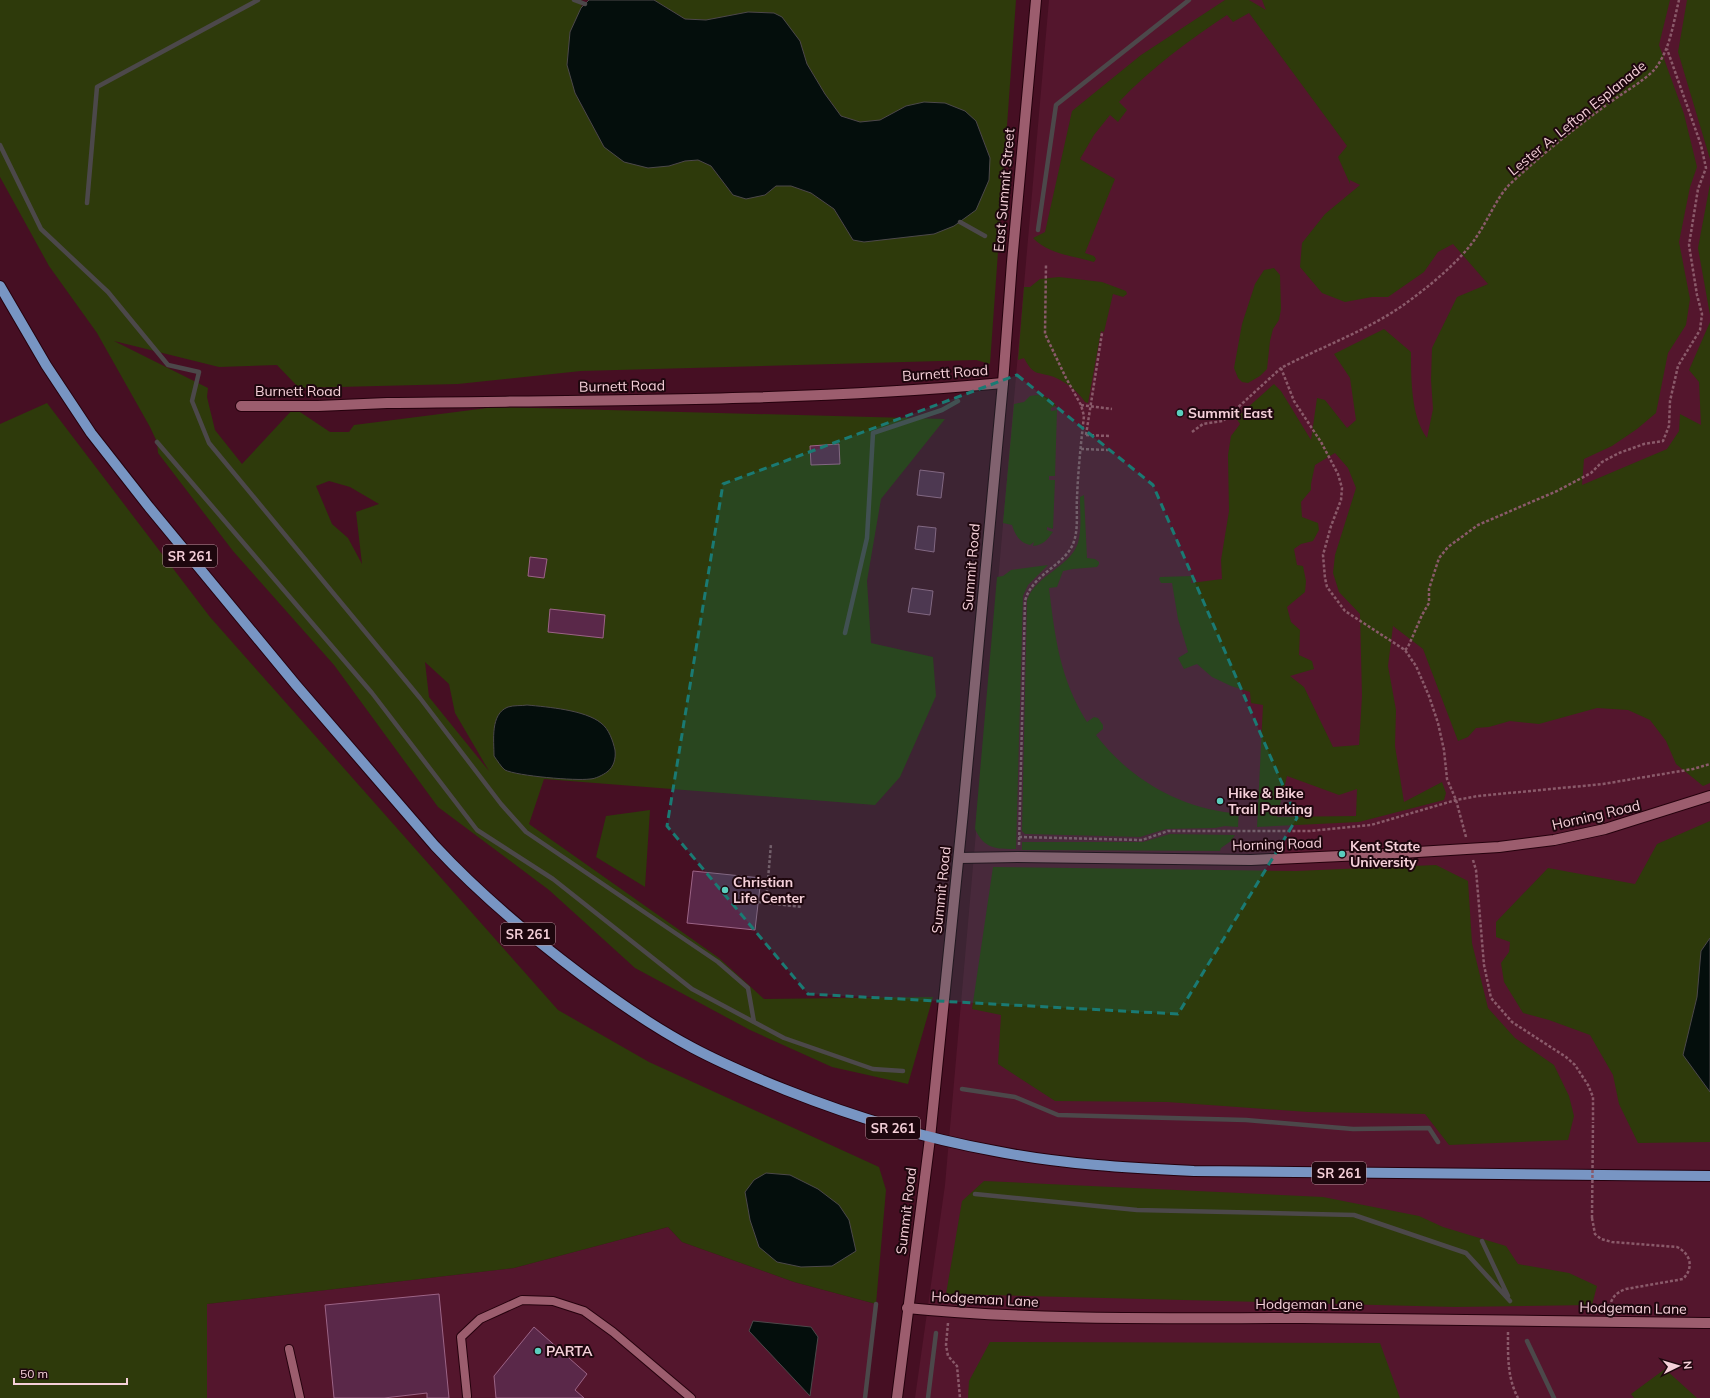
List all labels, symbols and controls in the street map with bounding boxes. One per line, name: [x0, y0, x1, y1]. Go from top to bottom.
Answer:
street label: Lester A. Lefton Esplanade: [1504, 57, 1650, 179]
street label: East Summit Street: [990, 127, 1018, 253]
street label: Burnett Road: [901, 361, 989, 385]
street label: Burnett Road: [579, 376, 665, 396]
street label: Burnett Road: [255, 382, 341, 400]
place label: Summit East: [1188, 404, 1273, 422]
marker: Summit East: [1175, 408, 1185, 418]
street label: Summit Road: [958, 523, 984, 611]
road number: SR 261: [163, 545, 217, 567]
place label: Hike & Bike Trail Parking: [1228, 784, 1313, 818]
marker: Hike & Bike Trail Parking: [1215, 796, 1225, 806]
street label: Horning Road: [1550, 796, 1642, 834]
street label: Horning Road: [1232, 833, 1322, 855]
place label: Kent State University: [1350, 837, 1421, 871]
street label: Summit Road: [927, 846, 955, 934]
marker: Kent State University: [1337, 849, 1347, 859]
place label: Christian Life Center: [733, 873, 805, 907]
marker: Christian Life Center: [720, 885, 730, 895]
road number: SR 261: [501, 923, 555, 945]
road number: SR 261: [866, 1117, 920, 1139]
road number: SR 261: [1312, 1162, 1366, 1184]
street label: Summit Road: [892, 1166, 920, 1256]
street label: Hodgeman Lane: [931, 1287, 1039, 1311]
street label: Hodgeman Lane: [1255, 1295, 1363, 1313]
street label: Hodgeman Lane: [1579, 1298, 1687, 1318]
place label: PARTA: [546, 1342, 593, 1360]
marker: PARTA: [533, 1346, 543, 1356]
north arrow: [1658, 1346, 1698, 1386]
scale bar: [14, 1360, 127, 1386]
text: N: [1681, 1360, 1695, 1370]
text: 50 m: [20, 1366, 48, 1381]

